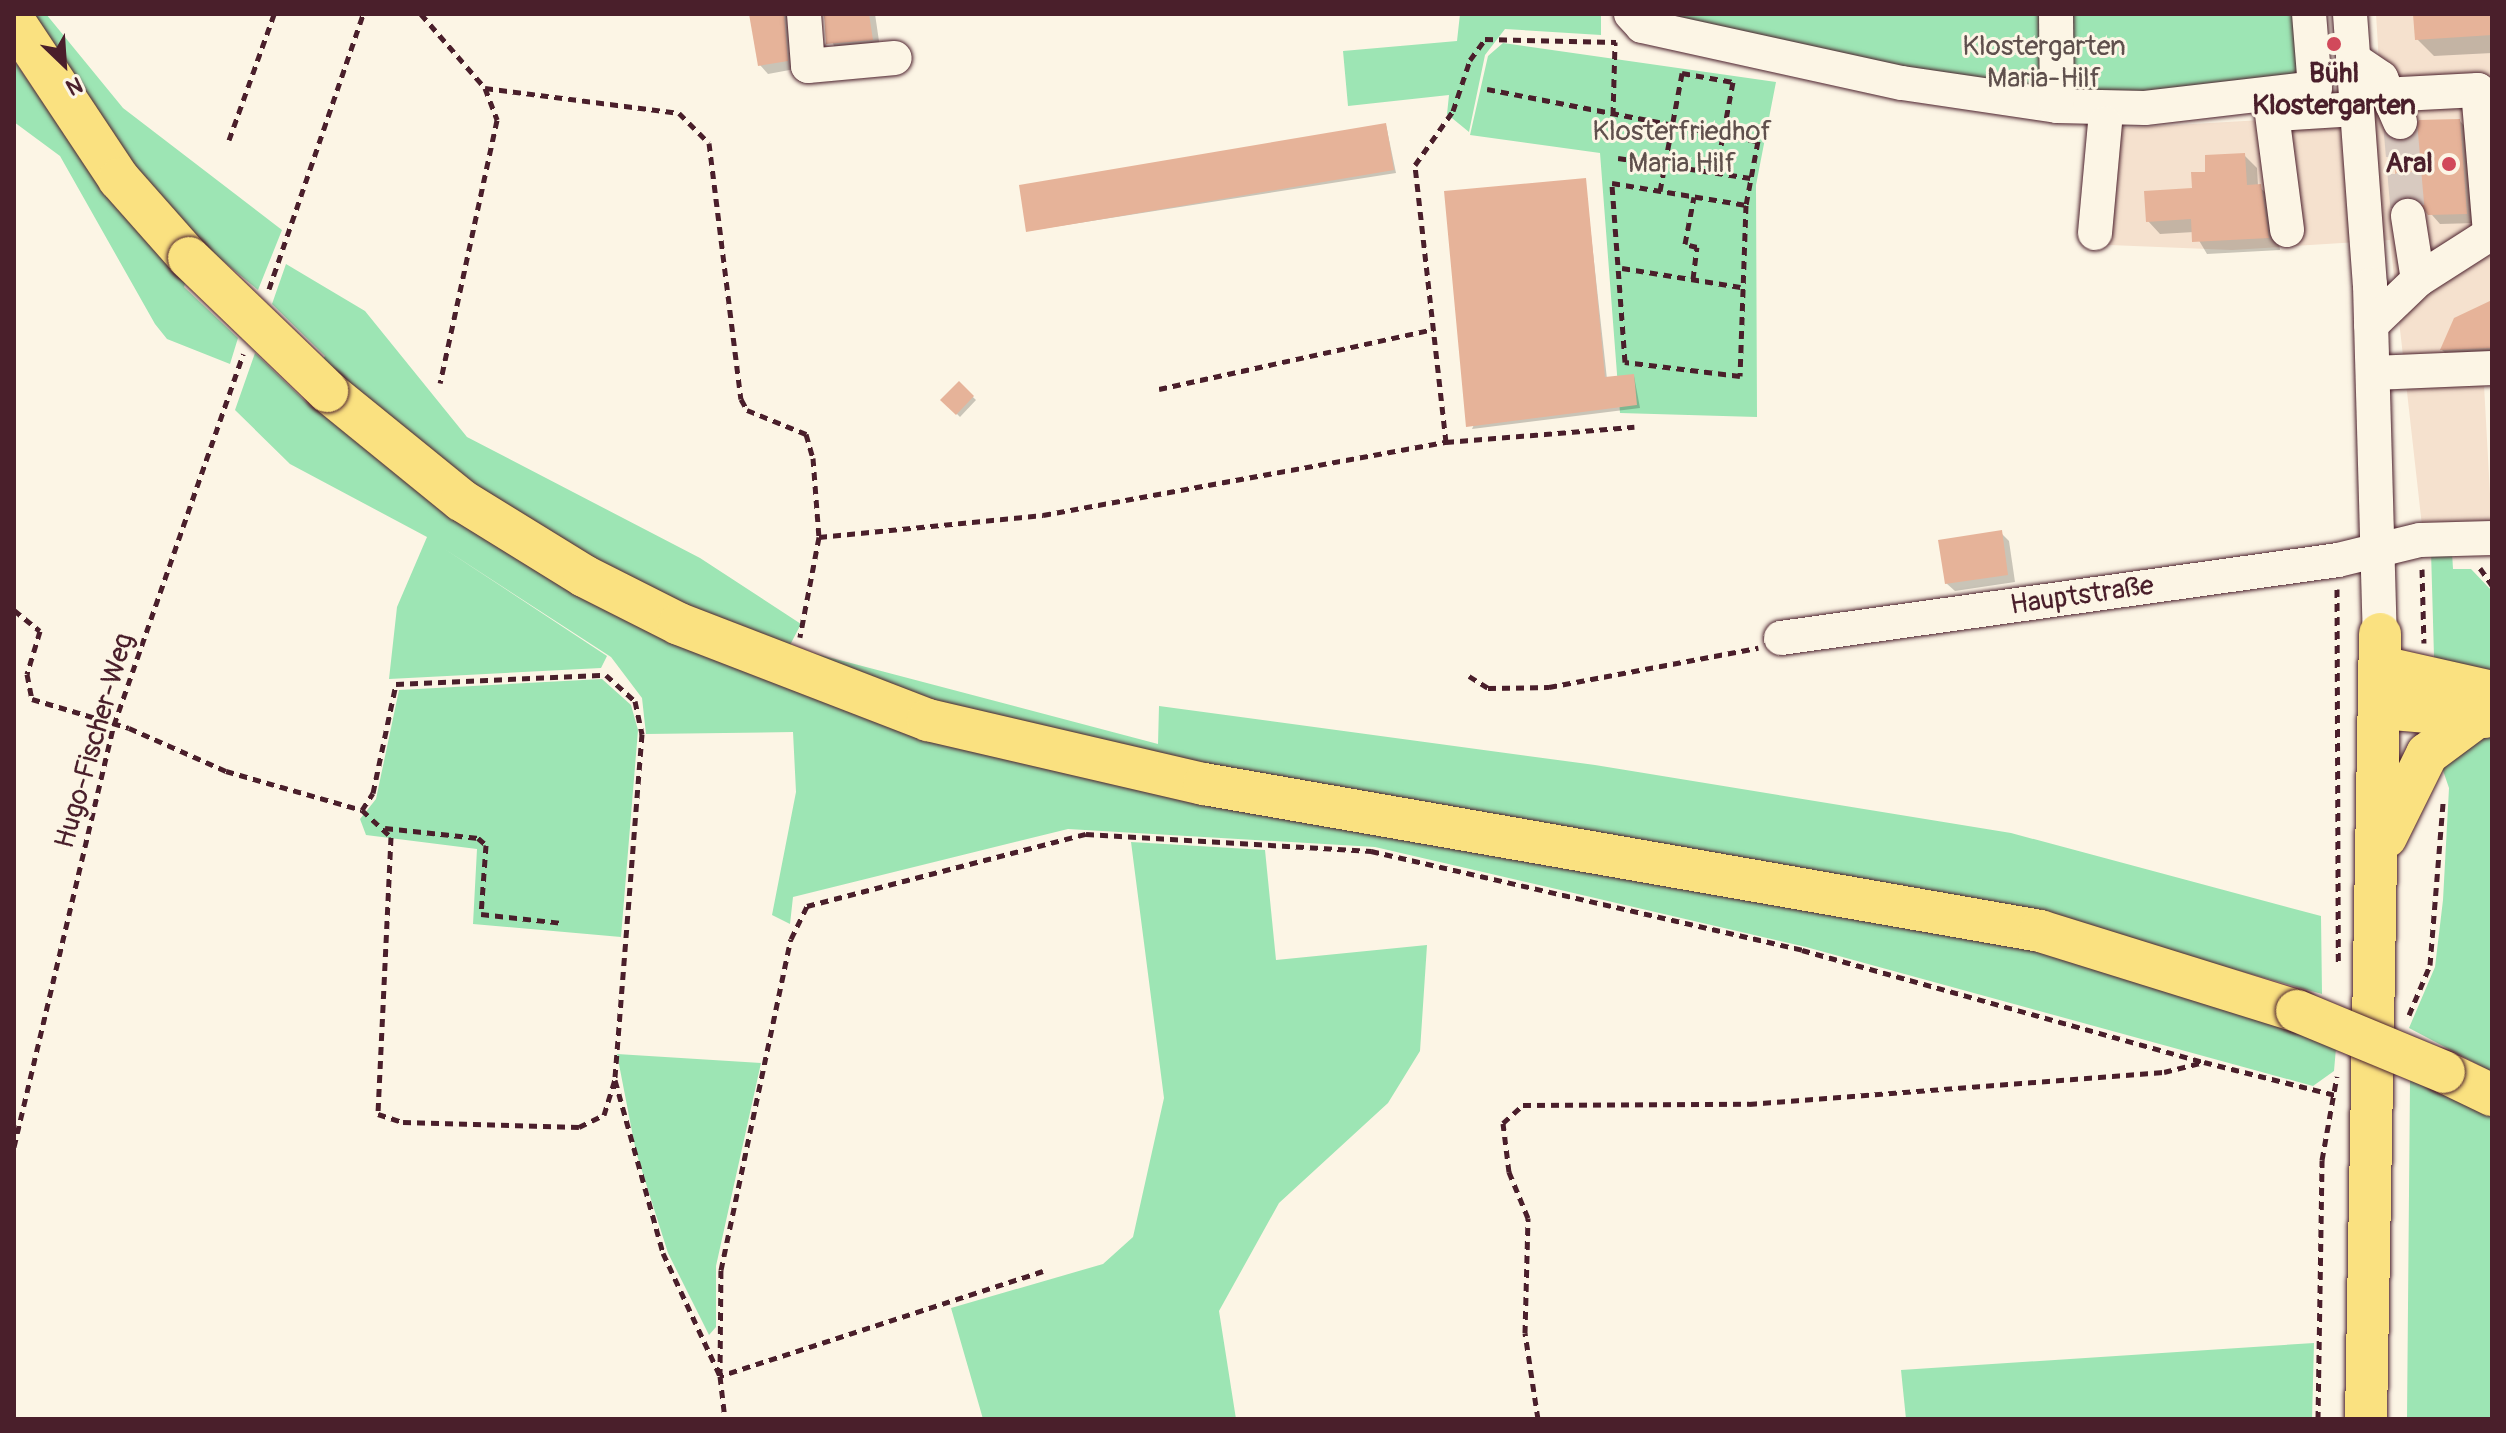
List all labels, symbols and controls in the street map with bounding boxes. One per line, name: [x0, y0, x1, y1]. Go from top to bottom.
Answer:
north arrow: [24, 24, 104, 104]
park label: Klostergarten Maria-Hilf: [1962, 30, 2126, 96]
marker: Bühl Klostergarten: [2325, 35, 2343, 53]
place label: Bühl Klostergarten: [2252, 57, 2416, 123]
text: N: [61, 70, 87, 102]
park label: Klosterfriedhof Maria Hilf: [1592, 115, 1772, 181]
place label: Aral: [2385, 147, 2433, 181]
marker: Aral: [2440, 155, 2458, 173]
street label: Hauptstraße: [2008, 569, 2156, 623]
street label: Hugo-Fischer-Weg: [48, 630, 142, 852]

